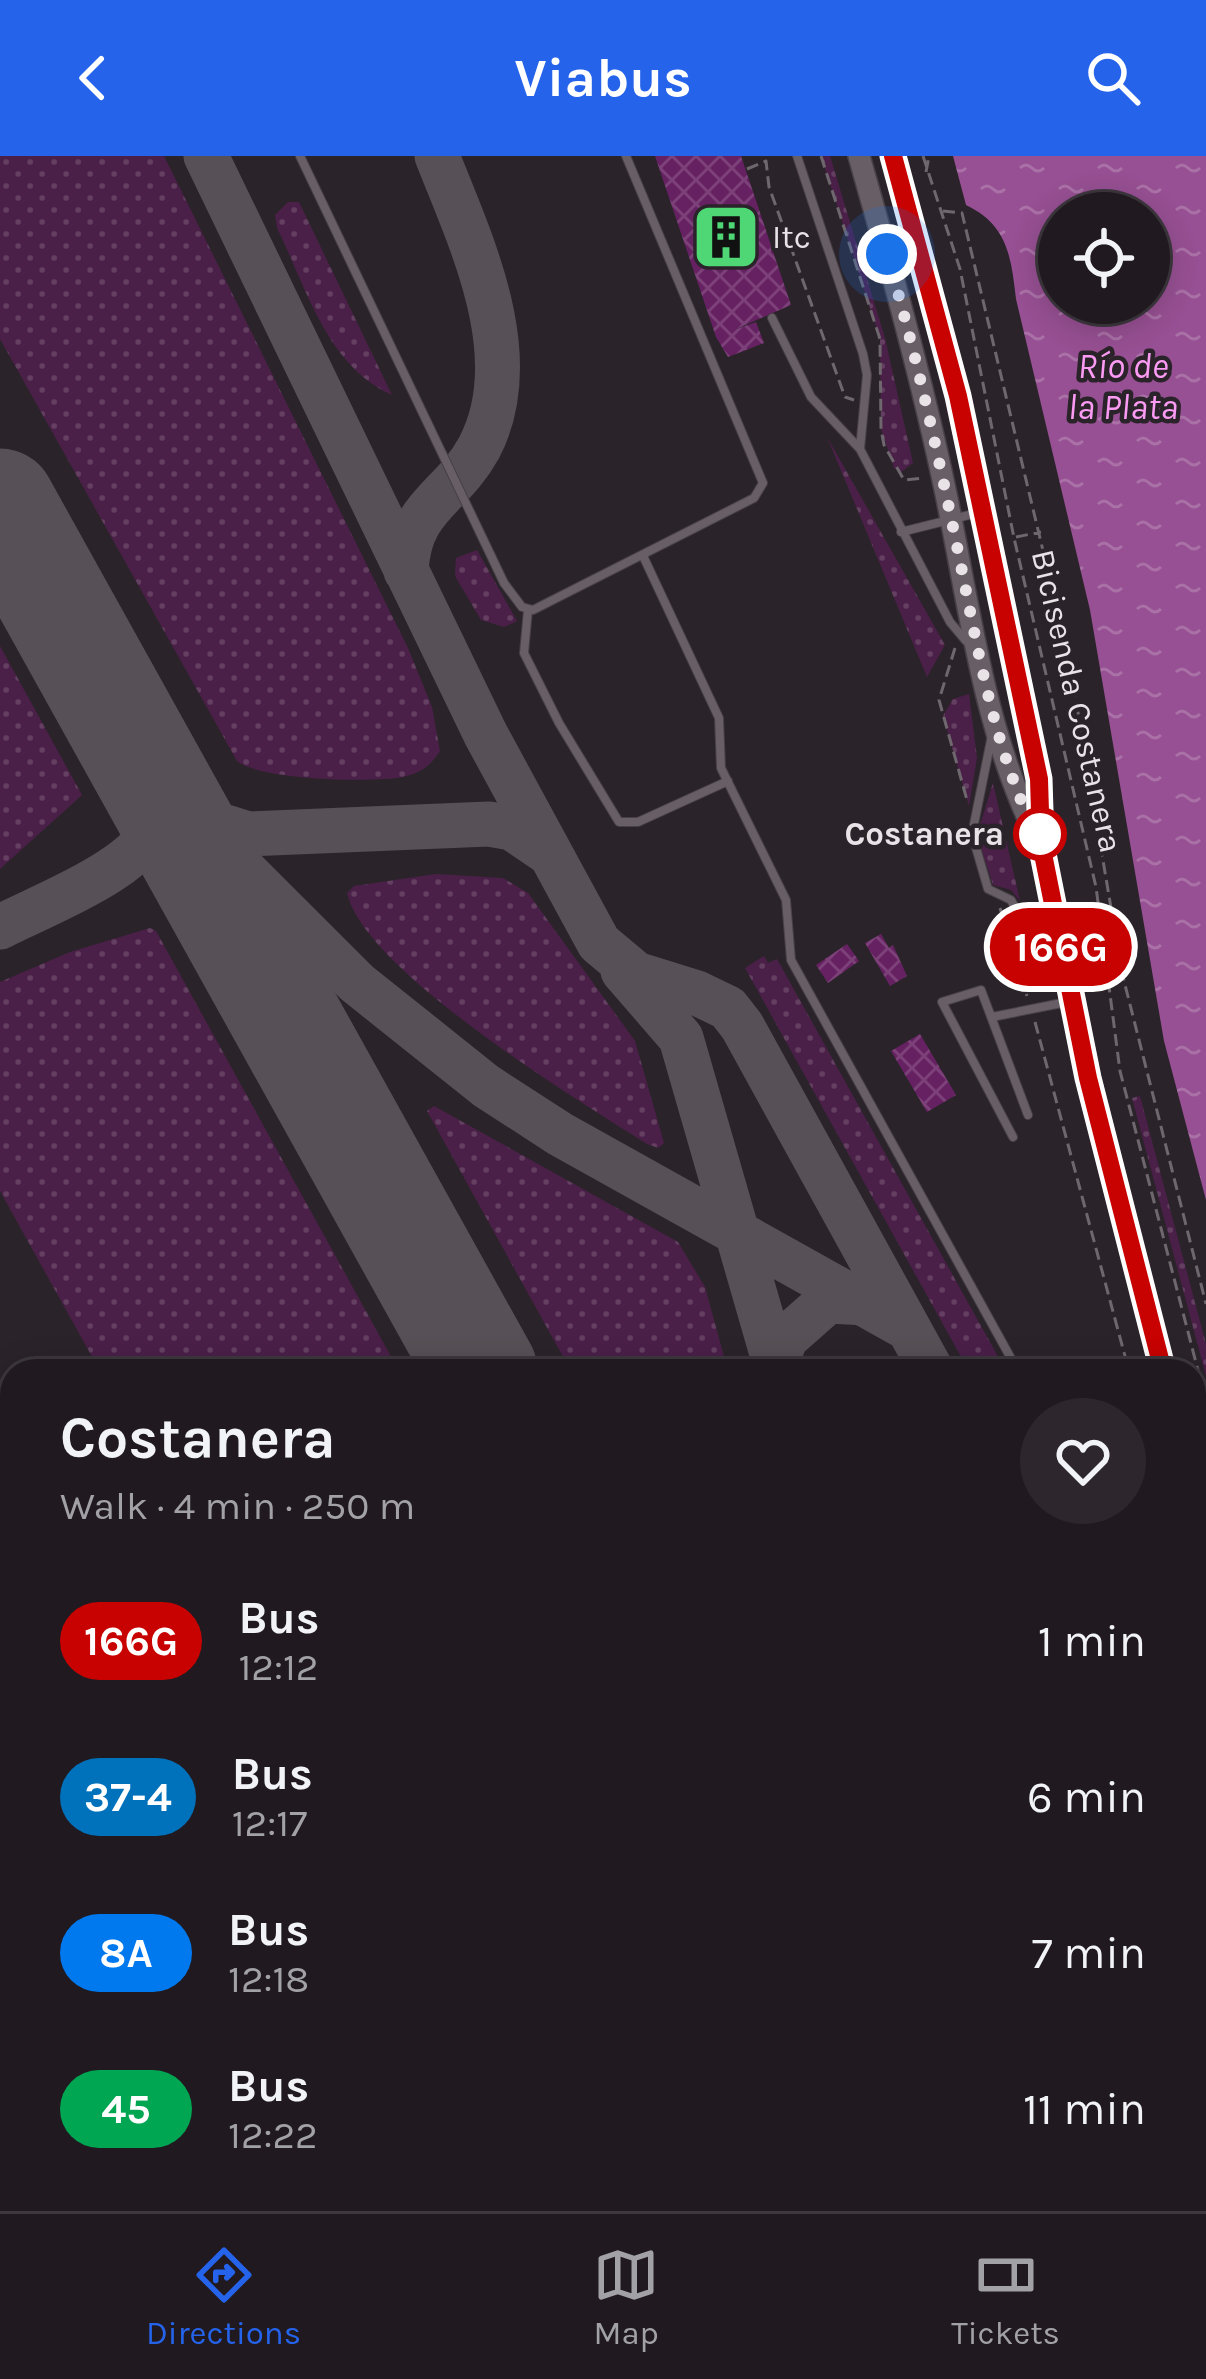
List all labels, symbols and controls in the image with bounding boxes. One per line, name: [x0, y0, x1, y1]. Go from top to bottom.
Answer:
icon: back: [60, 45, 126, 111]
icon: search: [1080, 45, 1146, 111]
text: Viabus: [514, 46, 692, 110]
map controls: [1038, 192, 1170, 324]
button: locate: [1038, 192, 1170, 324]
building icon: Itc: [691, 202, 761, 272]
place label: Itc: [772, 218, 811, 256]
your location: [857, 224, 917, 284]
water label: Río de la Plata: [1068, 345, 1178, 428]
street label: Bicisenda Costanera: [1024, 546, 1130, 856]
marker: Costanera: [1015, 809, 1065, 859]
place label: Costanera: [844, 815, 1004, 853]
line badge: 166G: [977, 908, 1145, 986]
text: 166G: [1014, 922, 1108, 972]
button: heart: [1020, 1398, 1146, 1524]
text: Costanera: [60, 1405, 336, 1471]
text: Walk · 4 min · 250 m: [60, 1483, 415, 1529]
text: Bus: [238, 1592, 320, 1644]
text: 1 min: [1038, 1615, 1146, 1667]
text: 166G: [84, 1616, 178, 1666]
text: 12:12: [238, 1644, 318, 1690]
text: Bus: [232, 1748, 313, 1800]
text: 6 min: [1027, 1771, 1146, 1823]
text: 37-4: [84, 1772, 172, 1822]
text: 12:17: [232, 1800, 307, 1846]
text: Bus: [228, 1904, 309, 1956]
text: 7 min: [1032, 1927, 1146, 1979]
text: 8A: [99, 1928, 153, 1978]
text: 12:18: [228, 1956, 309, 2002]
text: Bus: [228, 2060, 309, 2112]
text: 11 min: [1023, 2083, 1146, 2135]
text: 45: [101, 2084, 151, 2134]
text: 12:22: [228, 2112, 318, 2158]
tab: Directions: [146, 2242, 301, 2352]
tab: Map: [593, 2242, 659, 2352]
tab: Tickets: [951, 2242, 1060, 2352]

